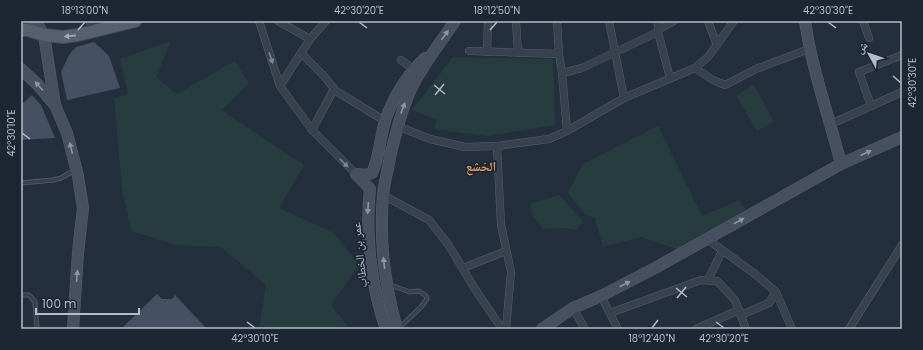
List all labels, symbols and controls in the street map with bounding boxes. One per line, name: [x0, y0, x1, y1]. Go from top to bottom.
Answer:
text: 18°13'00"N: [62, 3, 108, 18]
text: 42°30'20"E: [334, 3, 384, 18]
text: 18°12'50"N: [474, 3, 520, 18]
text: 42°30'30"E: [803, 3, 853, 18]
one-way arrow: [441, 30, 449, 40]
one-way arrow: [64, 33, 76, 39]
north arrow: [849, 34, 889, 74]
text: ش: [851, 38, 871, 57]
one-way arrow: [268, 52, 274, 64]
text: 42°30'30"E: [905, 58, 920, 108]
one-way arrow: [34, 81, 44, 91]
one-way arrow: [401, 102, 407, 114]
text: 42°30'10"E: [4, 109, 19, 157]
one-way arrow: [67, 142, 73, 154]
one-way arrow: [860, 150, 871, 156]
district label: الخشع: [466, 157, 496, 176]
one-way arrow: [339, 158, 349, 168]
one-way arrow: [365, 202, 372, 214]
one-way arrow: [733, 218, 745, 225]
street label: عمر بن الخطاب: [347, 221, 371, 289]
one-way arrow: [381, 257, 387, 269]
one-way arrow: [74, 270, 80, 282]
one-way arrow: [619, 280, 631, 287]
scale bar: [36, 290, 139, 316]
text: 100 m: [42, 295, 76, 312]
text: 42°30'10"E: [231, 331, 279, 346]
text: 18°12'40"N: [629, 331, 675, 346]
text: 42°30'20"E: [699, 331, 749, 346]

